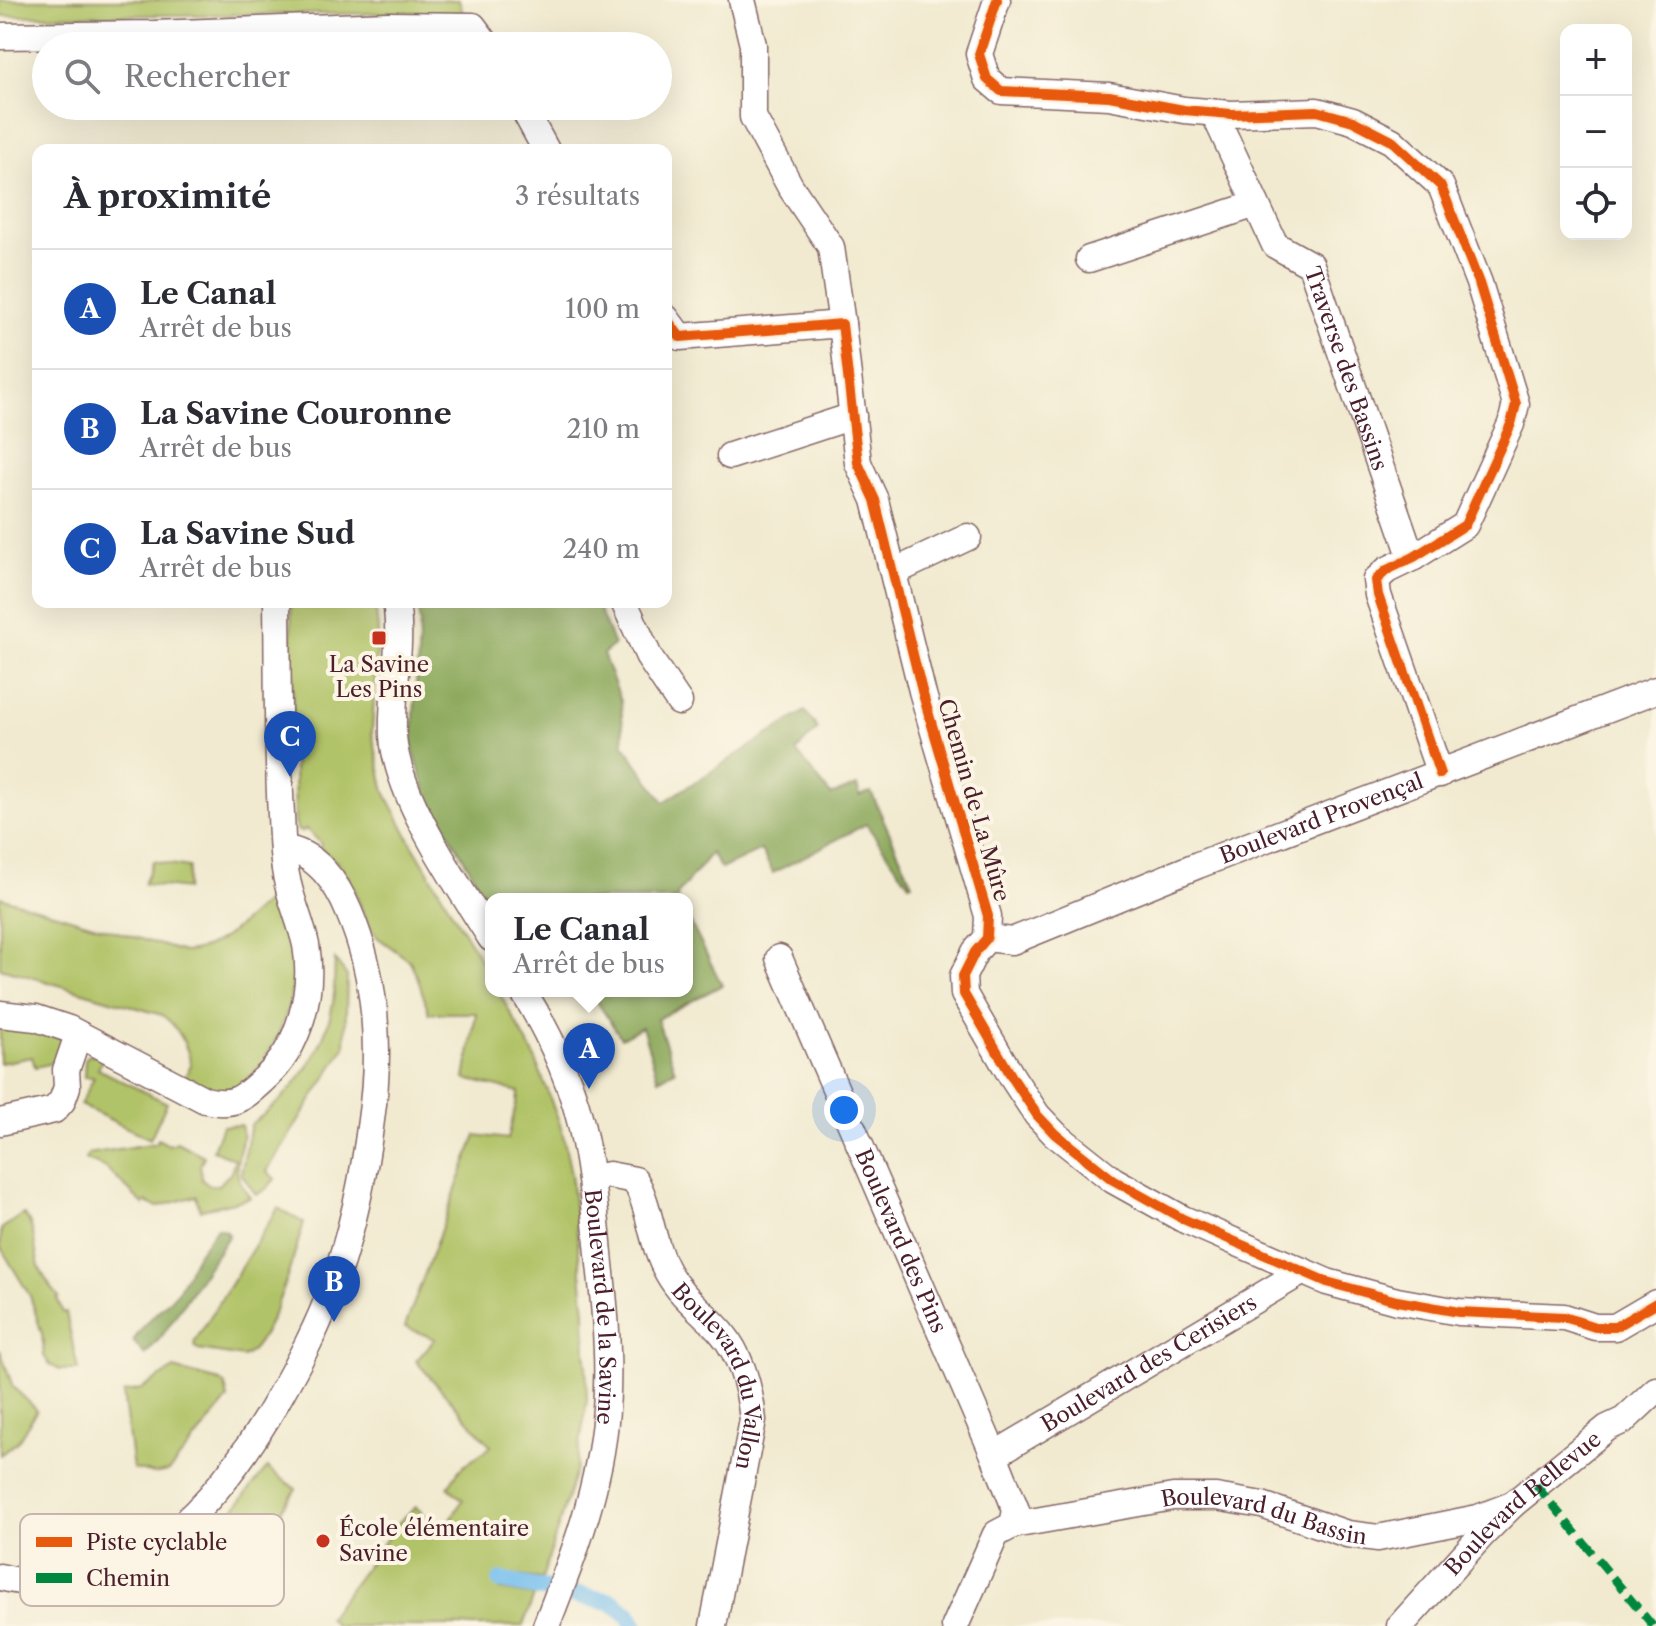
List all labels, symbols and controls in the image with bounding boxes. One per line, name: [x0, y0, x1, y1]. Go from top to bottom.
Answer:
map controls: [1560, 24, 1632, 240]
button: +: [1560, 24, 1632, 96]
search box: [32, 32, 672, 120]
icon: search: [60, 54, 104, 98]
text: Rechercher: [124, 58, 290, 95]
button: −: [1560, 96, 1632, 168]
button: locate: [1560, 168, 1632, 240]
text: À proximité: [64, 175, 271, 217]
text: 3 résultats: [515, 180, 640, 212]
street label: Traverse des Bassins: [1299, 263, 1394, 474]
text: Le Canal: [140, 275, 276, 312]
text: A: [80, 293, 100, 325]
text: 100 m: [565, 293, 640, 325]
text: Arrêt de bus: [140, 312, 292, 344]
text: La Savine Couronne: [140, 395, 452, 432]
text: B: [80, 413, 100, 445]
text: 210 m: [567, 413, 640, 445]
text: Arrêt de bus: [140, 432, 292, 464]
text: La Savine Sud: [140, 515, 355, 552]
text: C: [80, 533, 100, 565]
text: 240 m: [562, 533, 640, 565]
text: Arrêt de bus: [140, 552, 292, 584]
marker: La Savine Les Pins: [370, 629, 388, 647]
place label: La Savine Les Pins: [329, 651, 429, 703]
street label: Chemin de La Mûre: [932, 696, 1016, 904]
pin: C: [264, 711, 316, 777]
street label: Boulevard Provençal: [1216, 767, 1427, 869]
popup: [485, 893, 693, 997]
text: Le Canal: [513, 911, 649, 948]
text: Arrêt de bus: [513, 948, 665, 980]
pin: A: [563, 1023, 615, 1089]
your location: [824, 1090, 864, 1130]
street label: Boulevard des Pins: [850, 1145, 953, 1337]
street label: Boulevard de la Savine: [579, 1188, 621, 1426]
pin: B: [308, 1256, 360, 1322]
street label: Boulevard du Vallon: [666, 1277, 767, 1472]
street label: Boulevard des Cerisiers: [1036, 1288, 1261, 1437]
street label: Boulevard Bellevue: [1439, 1425, 1606, 1581]
street label: Boulevard du Bassin: [1159, 1483, 1369, 1550]
legend: [20, 1514, 284, 1606]
place label: École élémentaire Savine: [339, 1514, 529, 1567]
text: Piste cyclable: [86, 1529, 227, 1556]
marker: École élémentaire Savine: [314, 1532, 332, 1550]
text: Chemin: [86, 1565, 170, 1592]

